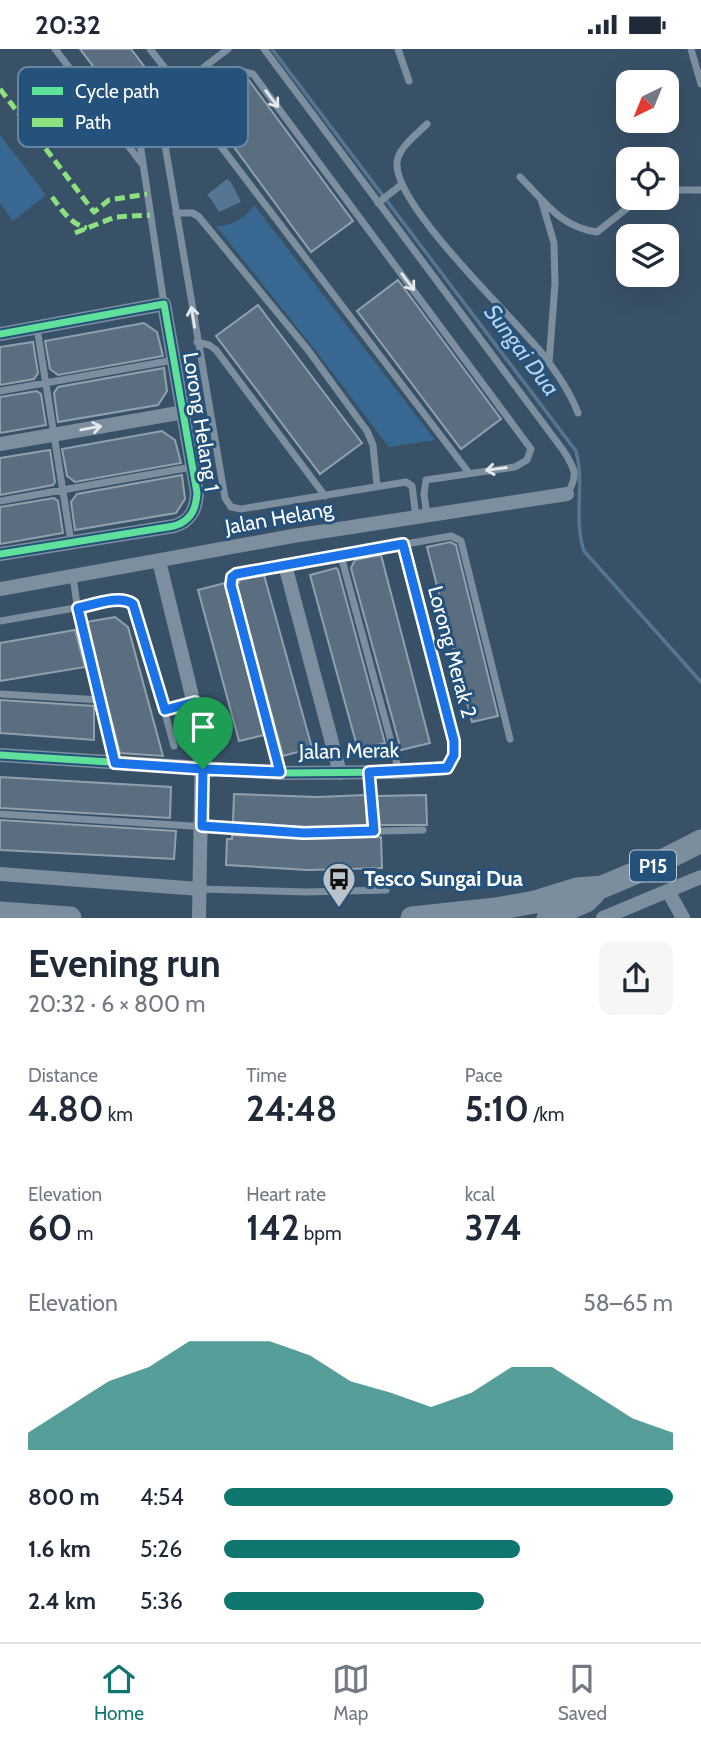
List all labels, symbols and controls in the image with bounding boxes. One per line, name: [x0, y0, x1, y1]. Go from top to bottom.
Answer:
text: 20:32: [35, 9, 101, 41]
legend: [18, 67, 248, 147]
north arrow: [616, 70, 679, 133]
map controls: [616, 70, 679, 287]
text: Cycle path: [75, 80, 159, 103]
one-way arrow: [265, 89, 279, 108]
text: Path: [75, 111, 111, 134]
button: locate: [616, 147, 679, 210]
button: layers: [616, 224, 679, 287]
one-way arrow: [400, 272, 415, 291]
water label: Sungai Dua: [479, 299, 565, 401]
one-way arrow: [186, 306, 199, 329]
street label: Lorong Helang 1: [178, 350, 225, 493]
one-way arrow: [79, 421, 102, 434]
one-way arrow: [486, 463, 508, 476]
street label: Jalan Helang: [222, 496, 335, 539]
street label: Lorong Merak 2: [423, 583, 482, 721]
pin: [173, 697, 233, 769]
icon: arrive: [184, 708, 222, 746]
street label: Jalan Merak: [298, 737, 400, 764]
road number: P15: [630, 851, 676, 881]
bus stop icon: Tesco Sungai Dua: [320, 860, 358, 909]
place label: Tesco Sungai Dua: [364, 866, 524, 891]
text: Evening run: [28, 940, 221, 987]
button: share: [599, 941, 673, 1015]
text: 20:32 · 6 × 800 m: [28, 990, 205, 1018]
text: Distance: [28, 1064, 98, 1087]
text: Time: [246, 1064, 287, 1087]
text: Pace: [465, 1064, 503, 1087]
text: 4.80: [28, 1087, 103, 1130]
text: 24:48: [246, 1087, 337, 1130]
text: 5:10: [465, 1087, 529, 1130]
text: km: [103, 1103, 133, 1126]
text: /km: [529, 1103, 564, 1126]
text: Elevation: [28, 1183, 102, 1206]
text: Heart rate: [246, 1183, 326, 1206]
text: kcal: [465, 1183, 495, 1206]
text: 60: [28, 1206, 72, 1249]
text: 142: [246, 1206, 300, 1249]
text: 374: [465, 1206, 522, 1249]
text: m: [72, 1222, 93, 1245]
text: bpm: [300, 1222, 342, 1245]
text: Elevation: [28, 1289, 118, 1317]
text: 58–65 m: [583, 1289, 673, 1317]
text: 800 m: [28, 1483, 100, 1511]
text: 4:54: [140, 1483, 184, 1511]
text: 1.6 km: [28, 1535, 91, 1563]
text: 5:26: [140, 1535, 182, 1563]
text: 2.4 km: [28, 1587, 96, 1615]
text: 5:36: [140, 1587, 183, 1615]
tab: Home: [94, 1660, 144, 1725]
tab: Map: [332, 1660, 370, 1725]
tab: Saved: [558, 1660, 607, 1725]

